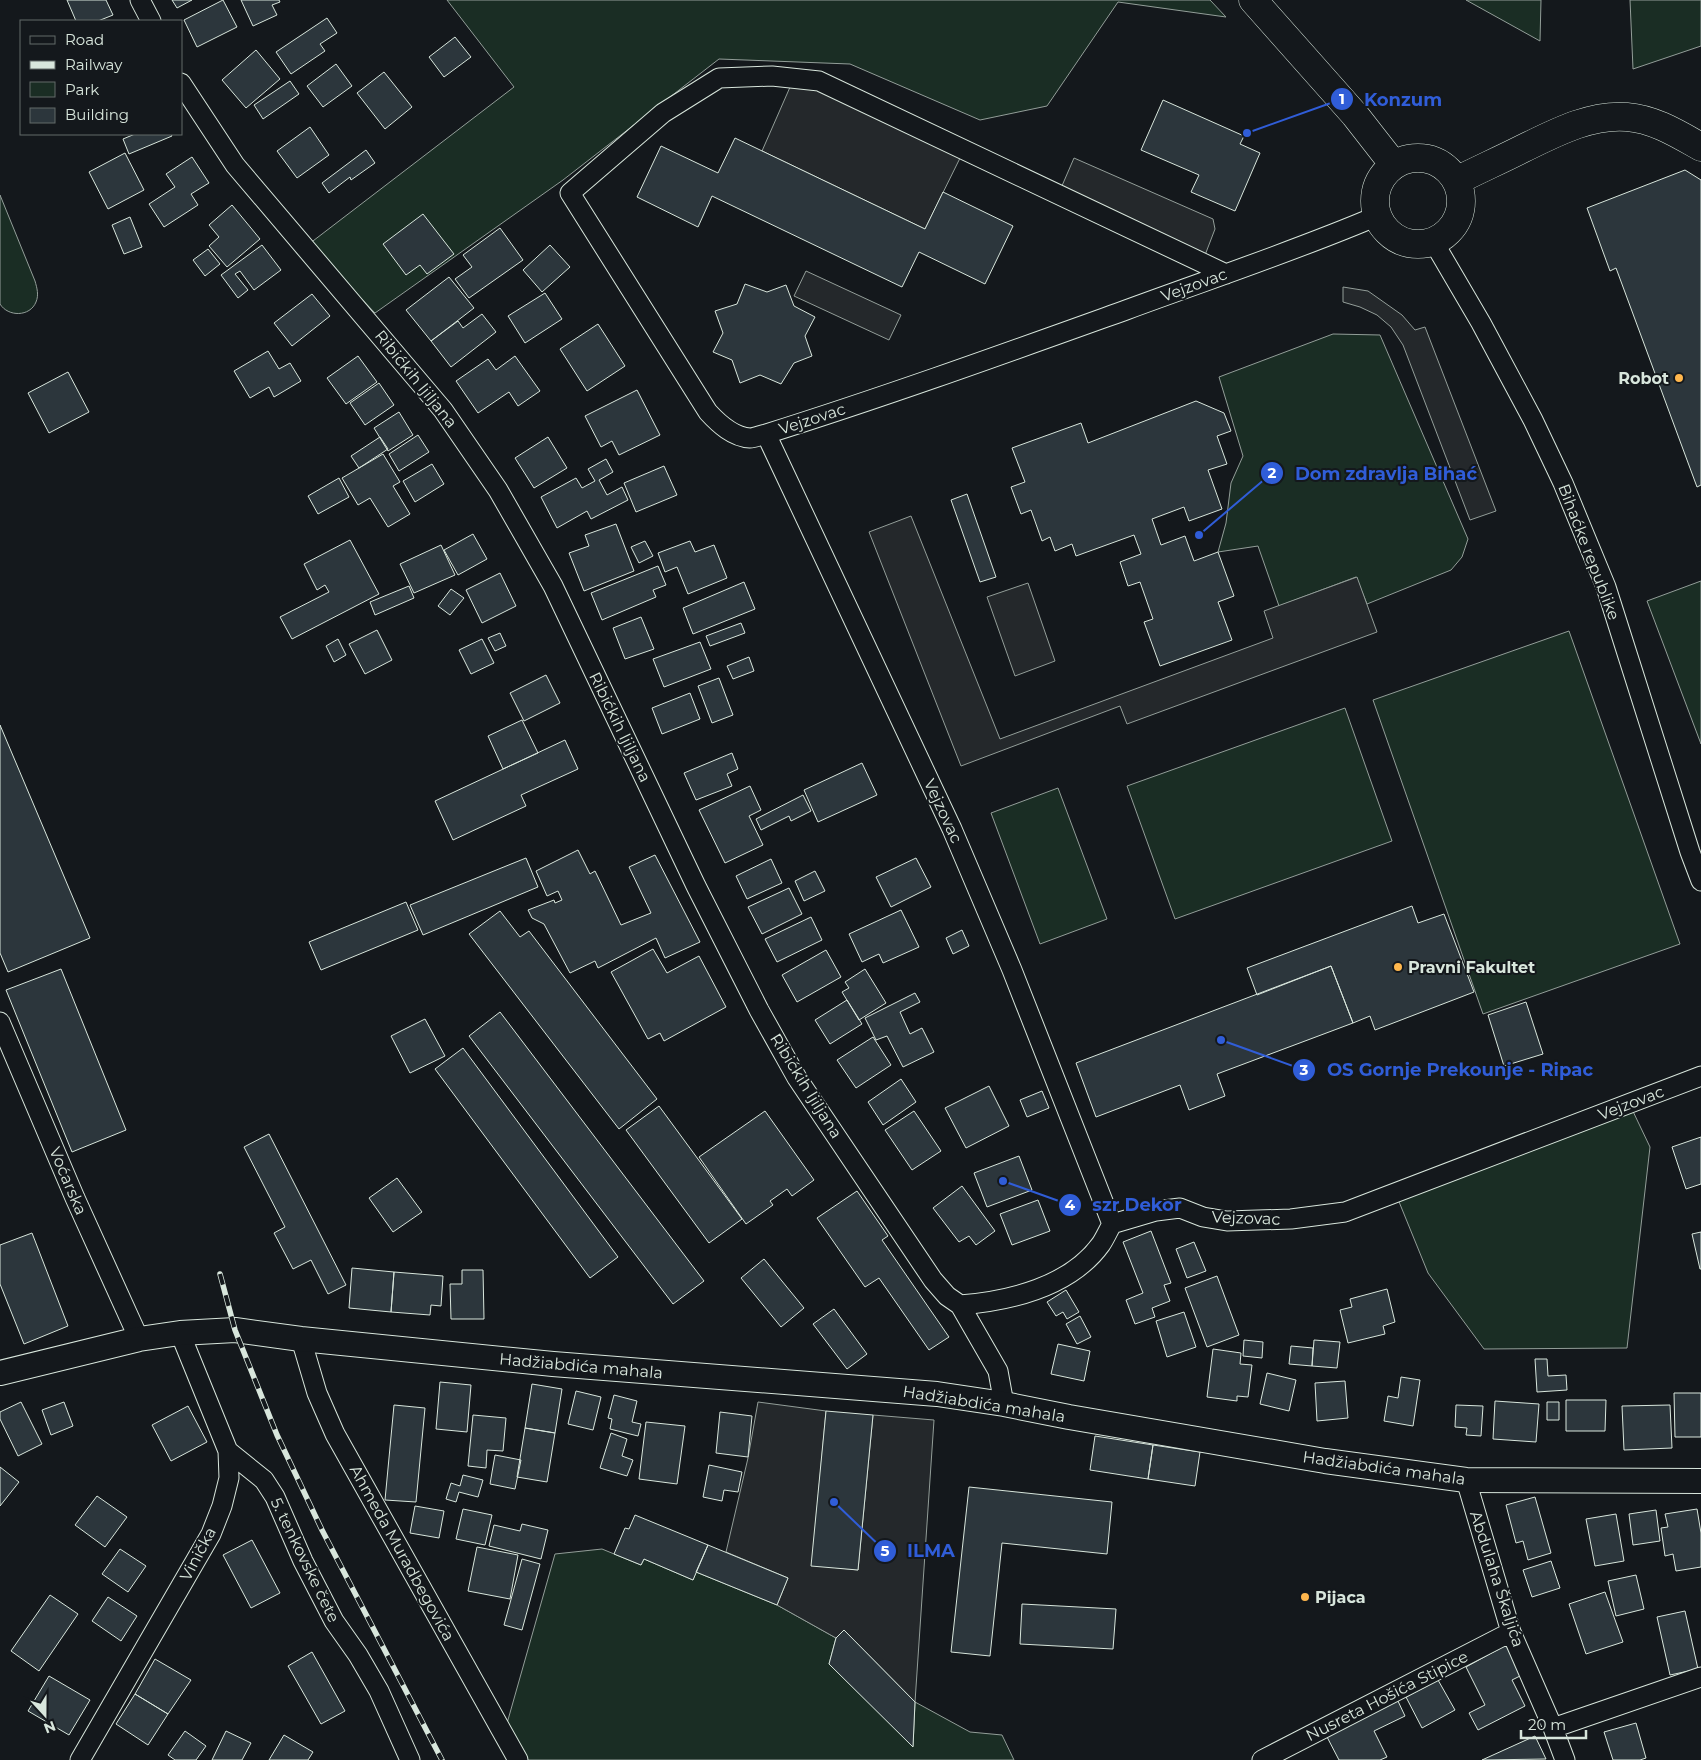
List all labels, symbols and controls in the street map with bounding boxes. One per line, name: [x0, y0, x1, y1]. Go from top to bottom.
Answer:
legend: [20, 20, 182, 135]
text: Road: [65, 30, 104, 49]
text: Railway: [65, 55, 123, 74]
text: Park: [65, 80, 99, 99]
callout: Konzum: [1329, 83, 1452, 116]
text: 1: [1339, 89, 1345, 108]
text: Konzum: [1364, 89, 1442, 111]
text: Building: [65, 105, 129, 124]
street label: Vejzovac: [1158, 264, 1230, 306]
street label: Ribićkih ljiljana: [371, 326, 461, 432]
place label: Robot: [1618, 369, 1669, 388]
marker: Robot: [1673, 372, 1685, 384]
street label: Vejzovac: [776, 399, 848, 439]
callout: Dom zdravlja Bihać: [1260, 457, 1487, 490]
text: 2: [1268, 463, 1277, 482]
text: Dom zdravlja Bihać: [1295, 463, 1477, 485]
street label: Bihaćke republike: [1554, 481, 1624, 623]
street label: Ribićkih ljiljana: [585, 669, 655, 785]
street label: Vejzovac: [920, 776, 966, 846]
place label: Pravni Fakultet: [1408, 958, 1535, 977]
marker: Pravni Fakultet: [1392, 961, 1404, 973]
street label: Ribićkih ljiljana: [766, 1030, 846, 1142]
callout: OS Gornje Prekounje - Ripac: [1292, 1053, 1603, 1086]
text: OS Gornje Prekounje - Ripac: [1327, 1059, 1593, 1081]
text: 3: [1299, 1060, 1309, 1079]
street label: Vejzovac: [1595, 1082, 1667, 1124]
street label: Voćarska: [45, 1144, 91, 1218]
callout: szr Dekor: [1058, 1188, 1192, 1221]
text: szr Dekor: [1092, 1194, 1182, 1216]
text: 4: [1065, 1195, 1076, 1214]
street label: Vejzovac: [1211, 1207, 1281, 1229]
street label: Hadžiabdića mahala: [498, 1349, 664, 1383]
street label: Hadžiabdića mahala: [901, 1382, 1067, 1426]
street label: Hadžiabdića mahala: [1301, 1447, 1467, 1489]
street label: Ahmeda Muradbegovića: [346, 1462, 458, 1644]
street label: 5. tenkovske čete: [267, 1495, 343, 1625]
street label: Abdulaha Škaljića: [1466, 1508, 1528, 1650]
street label: Vinička: [176, 1524, 220, 1584]
callout: ILMA: [872, 1534, 965, 1567]
text: ILMA: [907, 1540, 955, 1562]
text: 5: [881, 1541, 890, 1560]
place label: Pijaca: [1315, 1588, 1366, 1607]
marker: Pijaca: [1299, 1591, 1311, 1603]
street label: Nusreta Hošića Stipice: [1303, 1647, 1471, 1745]
north arrow: [20, 1690, 70, 1740]
scale bar: [1521, 1708, 1586, 1740]
text: 20 m: [1528, 1715, 1566, 1734]
text: N: [41, 1717, 58, 1738]

